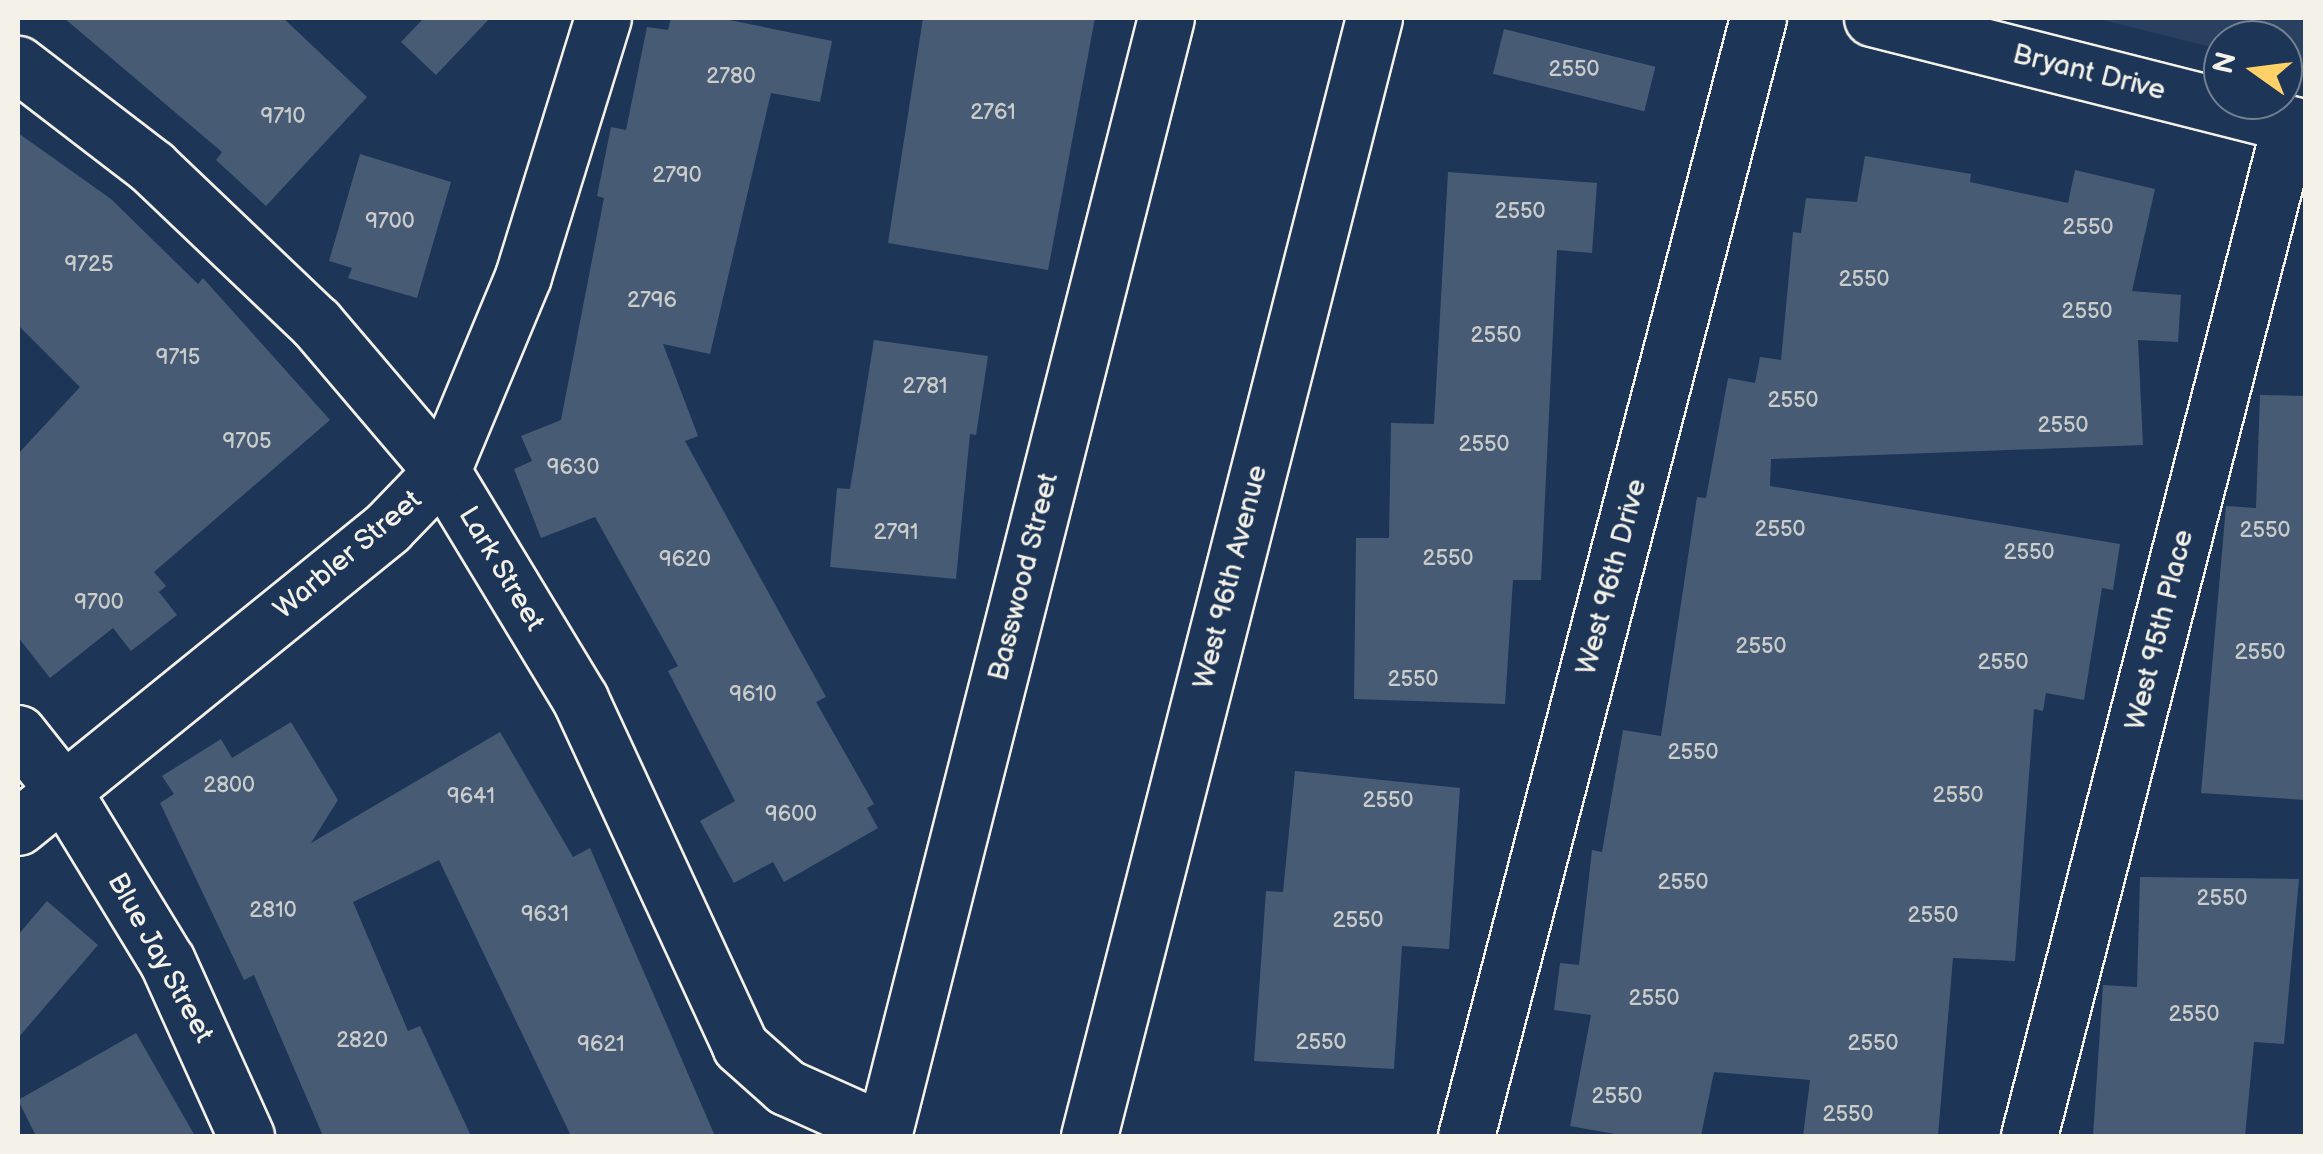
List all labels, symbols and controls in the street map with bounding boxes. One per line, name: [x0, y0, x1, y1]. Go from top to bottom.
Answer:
north arrow: [2203, 20, 2303, 120]
street label: Bryant Drive: [2009, 38, 2169, 108]
text: N: [2207, 49, 2244, 77]
house number: 2550: [1548, 57, 1600, 83]
house number: 2780: [706, 64, 756, 90]
house number: 2761: [970, 100, 1016, 126]
house number: 9710: [261, 104, 305, 130]
house number: 2790: [652, 163, 702, 189]
house number: 2550: [1494, 199, 1546, 225]
house number: 9700: [365, 209, 415, 235]
house number: 2550: [2062, 215, 2114, 241]
house number: 9725: [64, 252, 114, 278]
house number: 2550: [1838, 267, 1890, 293]
house number: 2796: [627, 288, 677, 314]
house number: 2550: [2061, 299, 2113, 325]
house number: 2550: [1470, 323, 1522, 349]
house number: 9715: [156, 345, 200, 371]
house number: 2781: [902, 374, 948, 400]
house number: 2550: [1767, 388, 1819, 414]
house number: 2550: [2037, 413, 2089, 439]
house number: 9705: [222, 429, 272, 455]
house number: 2550: [1458, 432, 1510, 458]
house number: 9630: [547, 455, 599, 481]
street label: West 96th Avenue: [1187, 462, 1275, 692]
street label: Basswood Street: [982, 469, 1066, 685]
street label: West 96th Drive: [1570, 475, 1654, 679]
street label: Warbler Street: [267, 483, 429, 627]
street label: Lark Street: [451, 501, 551, 637]
house number: 2550: [1754, 517, 1806, 543]
house number: 2550: [2239, 518, 2291, 544]
house number: 2791: [873, 520, 919, 546]
street label: West 95th Place: [2119, 526, 2201, 734]
house number: 2550: [2003, 540, 2055, 566]
house number: 2550: [1422, 546, 1474, 572]
house number: 9620: [659, 547, 711, 573]
house number: 9700: [74, 590, 124, 616]
house number: 2550: [1735, 634, 1787, 660]
house number: 2550: [2234, 640, 2286, 666]
house number: 2550: [1977, 650, 2029, 676]
house number: 2550: [1387, 667, 1439, 693]
house number: 9610: [729, 682, 777, 708]
house number: 2550: [1667, 740, 1719, 766]
house number: 2800: [203, 773, 255, 799]
house number: 2550: [1932, 783, 1984, 809]
house number: 9641: [447, 784, 495, 810]
house number: 2550: [1362, 788, 1414, 814]
house number: 9600: [765, 802, 817, 828]
street label: Blue Jay Street: [99, 866, 221, 1050]
house number: 2550: [1657, 870, 1709, 896]
house number: 2550: [2196, 886, 2248, 912]
house number: 2810: [249, 898, 297, 924]
house number: 9631: [521, 902, 569, 928]
house number: 2550: [1907, 903, 1959, 929]
house number: 2550: [1332, 908, 1384, 934]
house number: 2550: [1628, 986, 1680, 1012]
house number: 2550: [2168, 1002, 2220, 1028]
house number: 2820: [336, 1028, 388, 1054]
house number: 2550: [1295, 1030, 1347, 1056]
house number: 2550: [1847, 1031, 1899, 1057]
house number: 9621: [577, 1032, 625, 1058]
house number: 2550: [1591, 1084, 1643, 1110]
house number: 2550: [1822, 1102, 1874, 1128]

